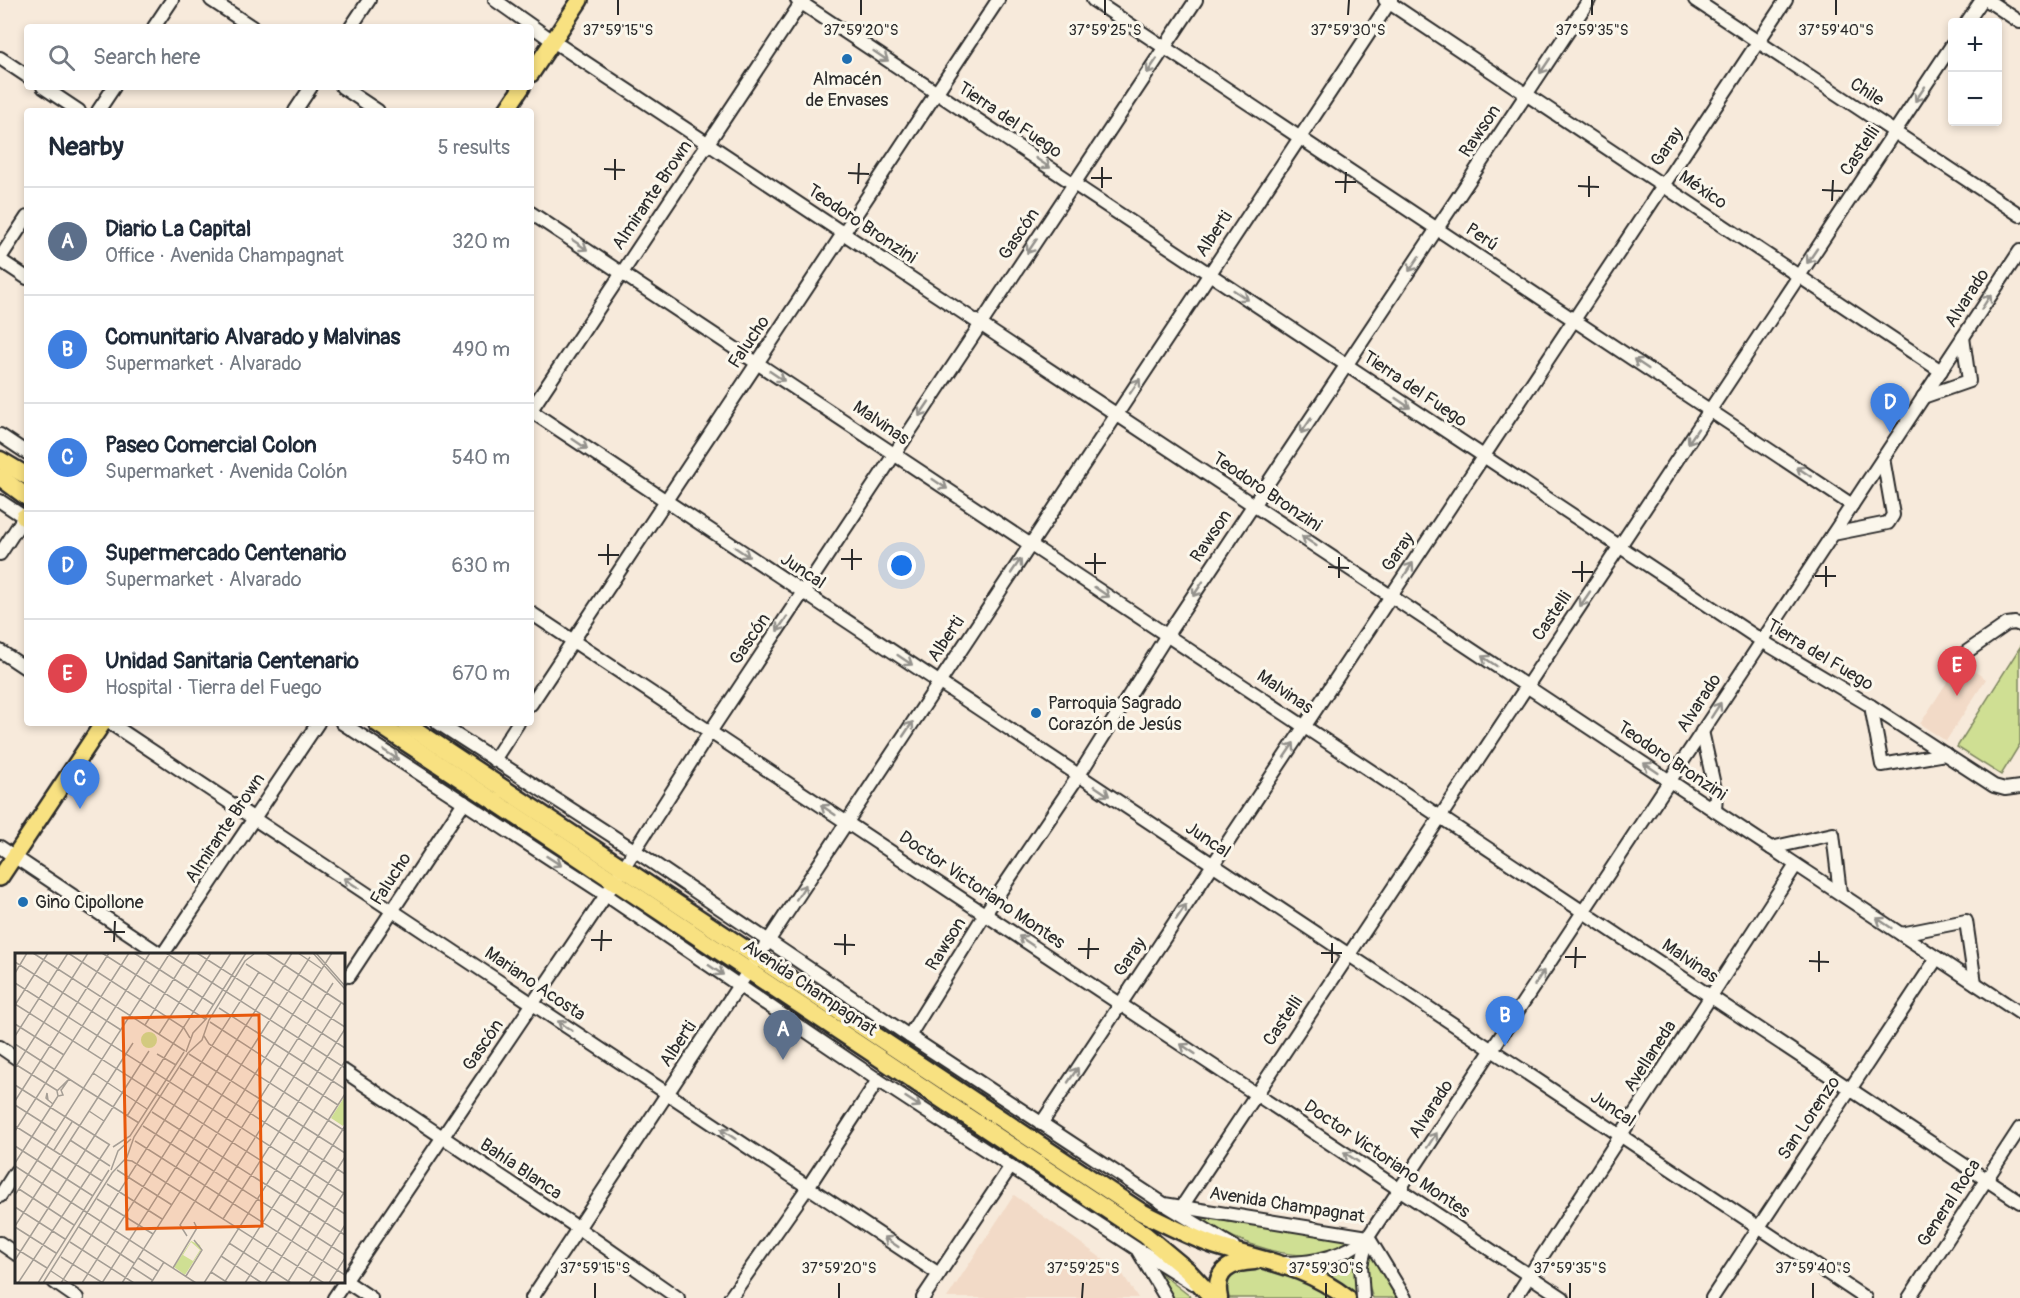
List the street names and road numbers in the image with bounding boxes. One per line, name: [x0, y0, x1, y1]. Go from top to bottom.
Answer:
street label: Chile: [1846, 73, 1889, 112]
street label: Tierra del Fuego: [954, 77, 1067, 163]
street label: Rawson: [1454, 100, 1506, 162]
street label: Castelli: [1835, 122, 1885, 180]
street label: Garay: [1646, 123, 1689, 171]
street label: Almirante Brown: [607, 136, 697, 254]
street label: México: [1674, 165, 1732, 215]
street label: Teodoro Bronzini: [803, 179, 921, 269]
street label: Gascón: [993, 204, 1045, 264]
street label: Alberti: [1190, 207, 1238, 261]
street label: Perú: [1461, 218, 1503, 256]
street label: Alvarado: [1940, 264, 1995, 332]
street label: Falucho: [723, 311, 775, 373]
street label: Tierra del Fuego: [1359, 346, 1472, 432]
street label: Malvinas: [848, 396, 914, 450]
street label: Teodoro Bronzini: [1208, 447, 1326, 537]
street label: Rawson: [1185, 505, 1237, 567]
street label: Garay: [1377, 528, 1420, 576]
street label: Juncal: [776, 548, 830, 594]
street label: Castelli: [1527, 587, 1577, 645]
street label: Gascón: [724, 609, 776, 669]
street label: Alberti: [922, 612, 970, 666]
street label: Tierra del Fuego: [1762, 614, 1878, 696]
street label: Malvinas: [1252, 665, 1318, 719]
street label: Alvarado: [1672, 669, 1727, 737]
street label: Teodoro Bronzini: [1613, 716, 1731, 806]
street label: Almirante Brown: [180, 769, 270, 887]
street label: Juncal: [1181, 817, 1235, 863]
street label: Doctor Victoriano Montes: [894, 826, 1070, 954]
street label: Falucho: [365, 848, 417, 910]
street label: Rawson: [921, 913, 971, 975]
street label: Garay: [1109, 933, 1152, 981]
street label: Malvinas: [1657, 934, 1723, 988]
street label: Avenida Champagnat: [739, 935, 881, 1041]
street label: Mariano Acosta: [480, 942, 590, 1026]
street label: Castelli: [1258, 992, 1308, 1050]
street label: Gascón: [457, 1015, 509, 1075]
street label: Avellaneda: [1619, 1016, 1681, 1096]
street label: Alberti: [654, 1017, 702, 1071]
street label: San Lorenzo: [1773, 1071, 1846, 1164]
street label: Alvarado: [1404, 1075, 1459, 1143]
street label: Juncal: [1586, 1086, 1640, 1132]
street label: Doctor Victoriano Montes: [1299, 1095, 1475, 1223]
street label: Bahía Blanca: [475, 1133, 567, 1205]
street label: General Roca: [1912, 1155, 1986, 1251]
street label: Avenida Champagnat: [1208, 1181, 1367, 1229]

